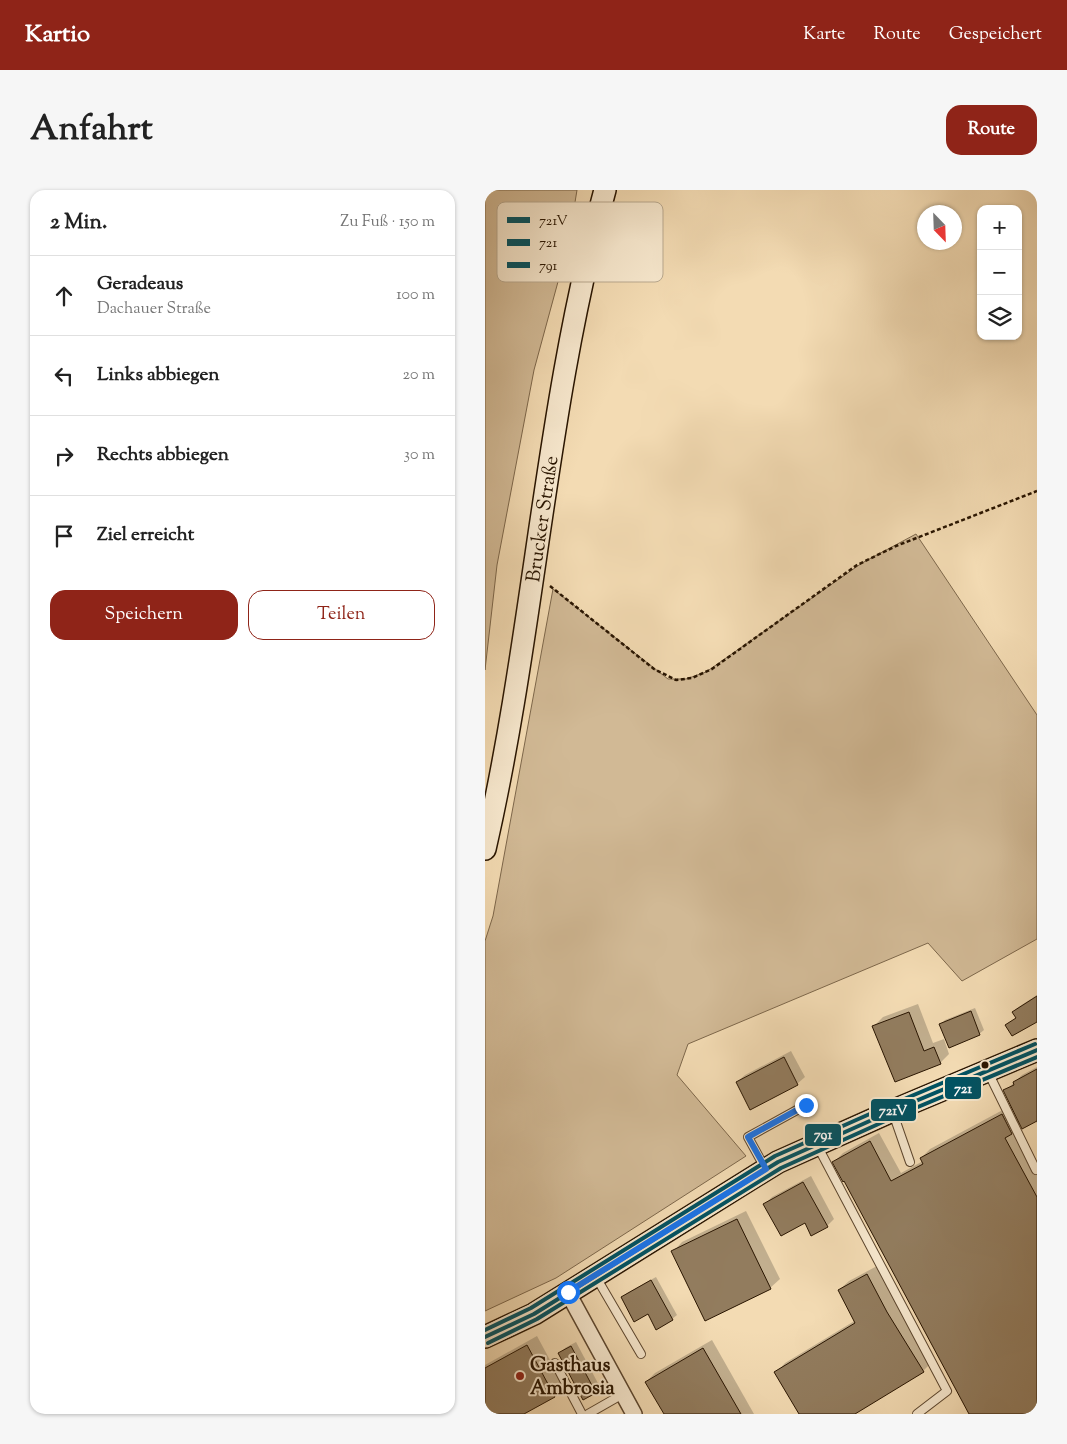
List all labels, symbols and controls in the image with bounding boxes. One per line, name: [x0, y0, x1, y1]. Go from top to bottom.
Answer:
text: Kartio: [25, 18, 90, 52]
text: Karte: [803, 22, 846, 48]
text: Route: [874, 22, 921, 48]
text: Gespeichert: [949, 22, 1042, 48]
text: Anfahrt: [30, 105, 153, 156]
button: Route: [946, 105, 1037, 155]
legend: [497, 202, 663, 282]
north arrow: [917, 205, 962, 250]
map controls: [977, 205, 1022, 340]
button: +: [977, 205, 1022, 250]
text: 2 Min.: [50, 208, 107, 238]
text: Zu Fuß · 150 m: [340, 211, 435, 234]
text: 721V: [539, 212, 568, 232]
text: 721: [539, 234, 557, 254]
button: −: [977, 250, 1022, 295]
text: 791: [539, 257, 558, 277]
text: Geradeaus: [97, 271, 183, 298]
icon: ahead: [50, 282, 78, 310]
text: 100 m: [396, 284, 435, 307]
button: layers: [977, 295, 1022, 340]
text: Dachauer Straße: [97, 298, 211, 321]
icon: left: [50, 362, 78, 390]
text: Links abbiegen: [97, 362, 220, 389]
text: 20 m: [402, 364, 435, 387]
icon: right: [50, 442, 78, 470]
text: Rechts abbiegen: [97, 442, 229, 469]
text: 30 m: [404, 444, 435, 467]
street label: Brucker Straße: [520, 454, 568, 584]
icon: arrive: [50, 522, 78, 550]
text: Ziel erreicht: [97, 522, 194, 549]
button: Speichern: [50, 590, 238, 640]
button: Teilen: [248, 590, 435, 640]
unlabelled marker: [980, 1060, 990, 1070]
line badge: 721: [944, 1076, 982, 1100]
text: 721: [954, 1080, 972, 1100]
route end: [795, 1094, 818, 1117]
line badge: 721V: [870, 1098, 917, 1122]
text: 721V: [879, 1102, 908, 1122]
line badge: 791: [804, 1123, 842, 1147]
text: 791: [814, 1126, 832, 1146]
route start: [557, 1281, 580, 1304]
place label: Gasthaus Ambrosia: [530, 1352, 615, 1404]
marker: Gasthaus Ambrosia: [514, 1370, 526, 1382]

